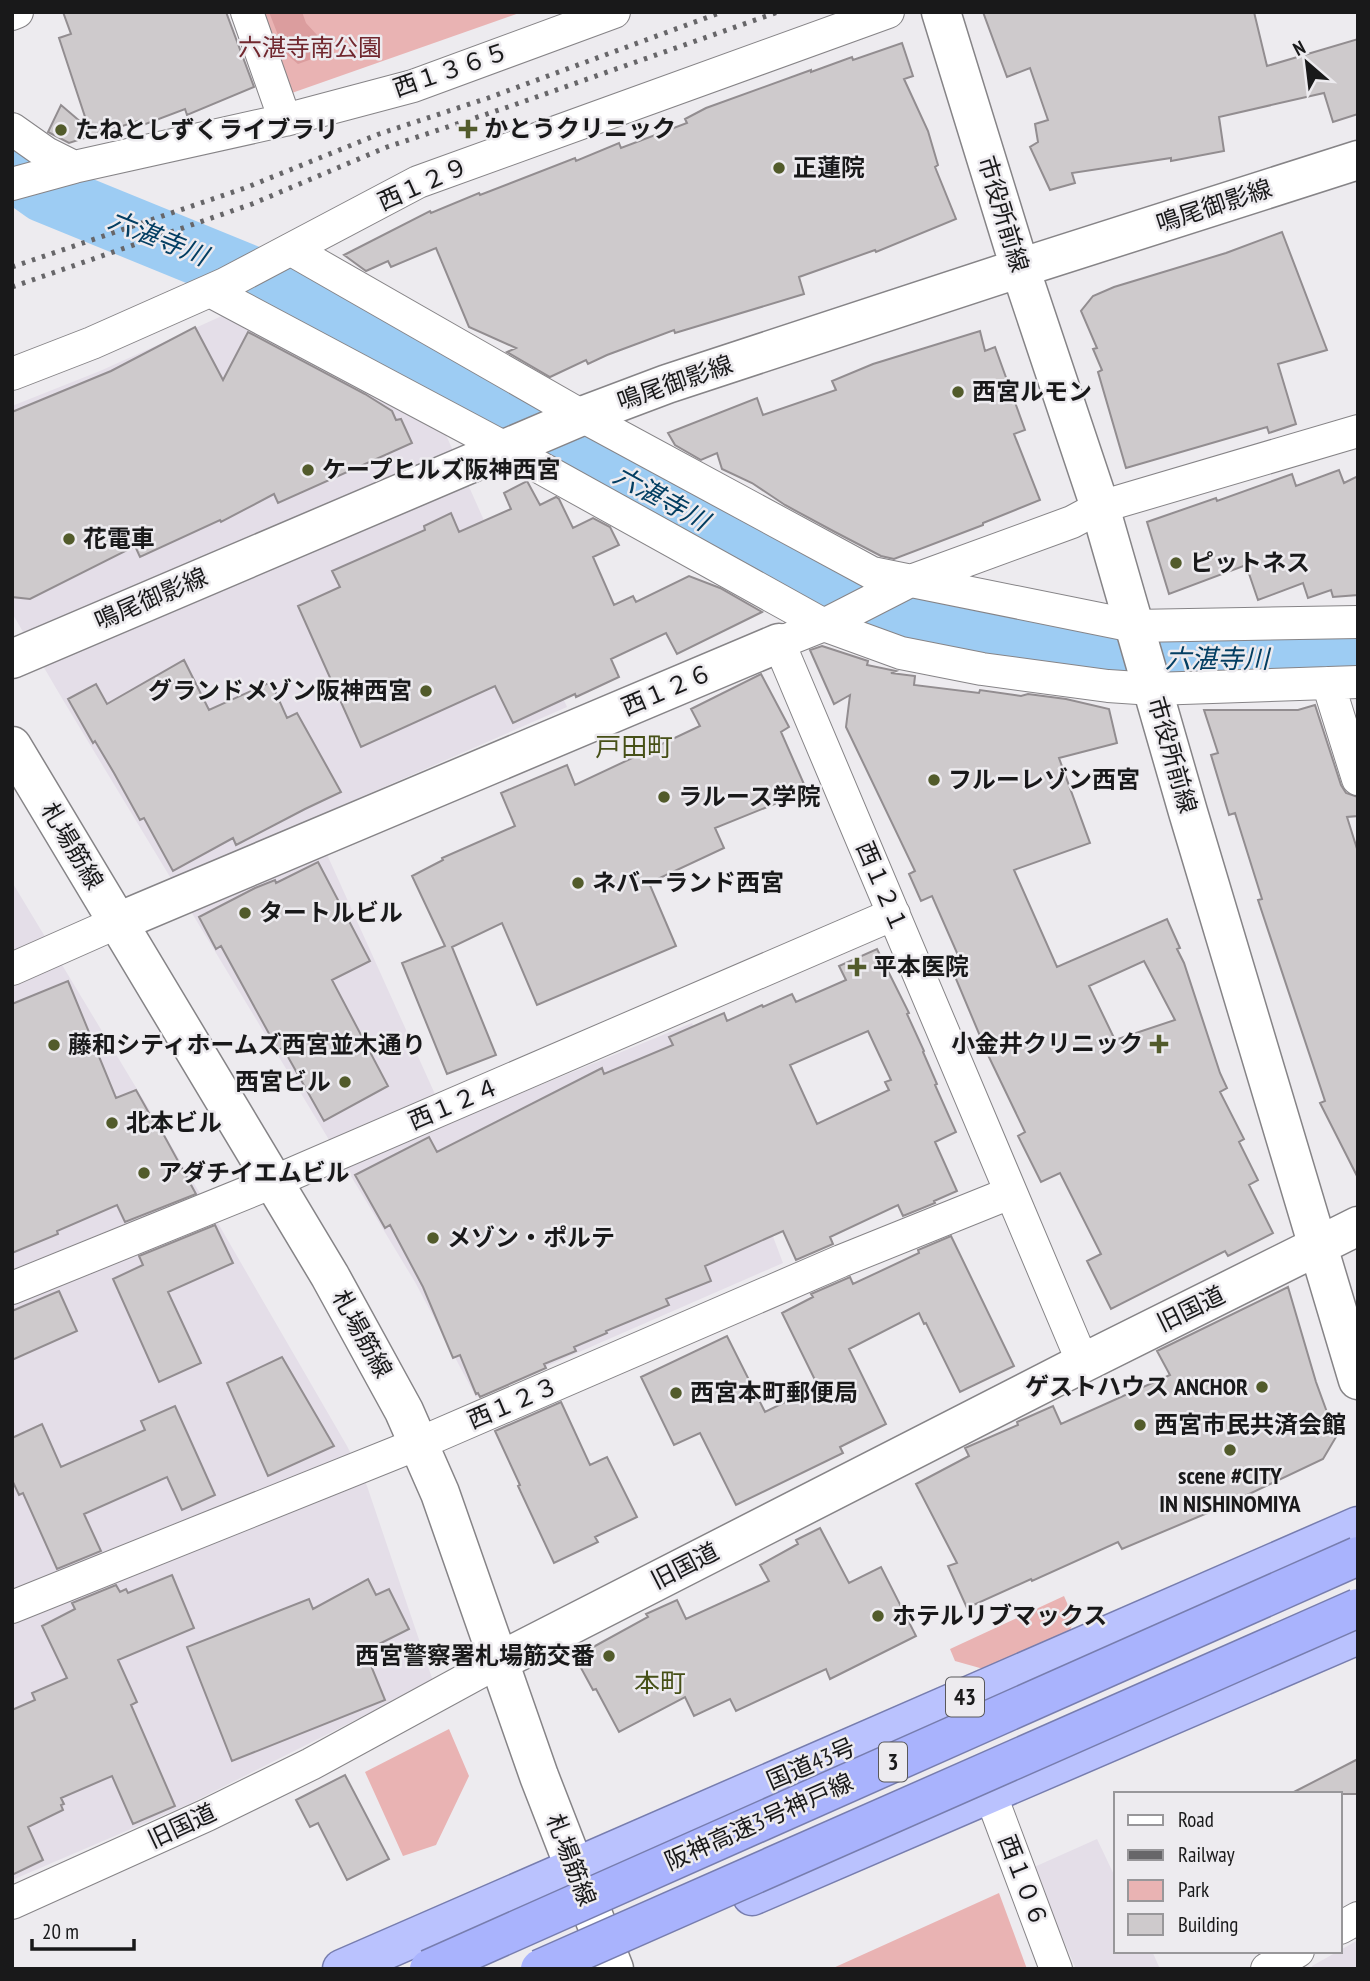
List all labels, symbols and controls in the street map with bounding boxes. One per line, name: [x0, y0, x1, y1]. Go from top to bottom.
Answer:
north arrow: [1272, 28, 1342, 98]
park label: 六湛寺南公園: [238, 32, 382, 63]
street label: 西１３６５: [389, 35, 513, 104]
text: N: [1289, 35, 1309, 61]
place label: かとうクリニック: [484, 113, 676, 144]
place label: たねとしずくライブラリ: [75, 114, 339, 145]
marker: かとうクリニック: [458, 119, 478, 139]
marker: たねとしずくライブラリ: [53, 122, 69, 138]
street label: 西１２９: [373, 150, 473, 217]
place label: 正蓮院: [793, 152, 865, 183]
street label: 市役所前線: [971, 152, 1036, 276]
marker: 正蓮院: [771, 160, 787, 176]
street label: 鳴尾御影線: [1152, 172, 1276, 239]
water label: 六湛寺川: [104, 203, 215, 273]
street label: 鳴尾御影線: [613, 348, 737, 417]
place label: 西宮ルモン: [972, 376, 1092, 407]
marker: 西宮ルモン: [950, 384, 966, 400]
place label: ケープヒルズ阪神西宮: [322, 454, 561, 485]
water label: 六湛寺川: [608, 458, 717, 539]
marker: ケープヒルズ阪神西宮: [300, 462, 316, 478]
place label: 花電車: [83, 523, 155, 554]
marker: 花電車: [61, 531, 77, 547]
place label: ピットネス: [1190, 547, 1310, 578]
marker: ピットネス: [1168, 555, 1184, 571]
street label: 鳴尾御影線: [90, 561, 212, 636]
water label: 六湛寺川: [1165, 642, 1272, 675]
street label: 西１２６: [617, 657, 717, 723]
place label: グランドメゾン阪神西宮: [148, 675, 412, 706]
marker: グランドメゾン阪神西宮: [418, 683, 434, 699]
street label: 市役所前線: [1141, 693, 1204, 817]
district label: 戸田町: [595, 730, 673, 763]
place label: フルーレゾン西宮: [948, 764, 1140, 795]
marker: フルーレゾン西宮: [926, 772, 942, 788]
place label: ラルース学院: [678, 781, 821, 812]
marker: ラルース学院: [656, 789, 672, 805]
street label: 札場筋線: [34, 797, 110, 895]
street label: 西１２１: [849, 837, 915, 937]
place label: ネバーランド西宮: [592, 867, 784, 898]
marker: ネバーランド西宮: [570, 875, 586, 891]
place label: タートルビル: [259, 897, 403, 928]
marker: タートルビル: [237, 905, 253, 921]
place label: 平本医院: [873, 951, 969, 982]
marker: 平本医院: [847, 957, 867, 977]
place label: 小金井クリニック: [951, 1028, 1143, 1059]
place label: 藤和シティホームズ西宮並木通り: [68, 1029, 426, 1060]
marker: 小金井クリニック: [1149, 1034, 1169, 1054]
marker: 藤和シティホームズ西宮並木通り: [46, 1037, 62, 1053]
place label: 西宮ビル: [235, 1066, 331, 1097]
street label: 西１２４: [404, 1071, 504, 1137]
marker: 西宮ビル: [337, 1074, 353, 1090]
place label: 北本ビル: [126, 1107, 222, 1138]
marker: 北本ビル: [104, 1115, 120, 1131]
place label: アダチイエムビル: [158, 1157, 350, 1188]
marker: アダチイエムビル: [136, 1165, 152, 1181]
place label: メゾン・ポルテ: [447, 1222, 615, 1253]
marker: メゾン・ポルテ: [425, 1230, 441, 1246]
street label: 旧国道: [1152, 1279, 1230, 1338]
street label: 札場筋線: [326, 1284, 399, 1383]
street label: 西１２３: [463, 1370, 563, 1436]
place label: ゲストハウス ANCHOR: [1025, 1371, 1248, 1402]
place label: 西宮本町郵便局: [690, 1377, 858, 1408]
marker: ゲストハウス ANCHOR: [1254, 1379, 1270, 1395]
marker: 西宮本町郵便局: [668, 1385, 684, 1401]
place label: 西宮市民共済会館: [1154, 1409, 1346, 1440]
marker: 西宮市民共済会館: [1132, 1417, 1148, 1433]
marker: scene #CITY IN NISHINOMIYA: [1222, 1442, 1238, 1458]
place label: scene #CITY IN NISHINOMIYA: [1159, 1460, 1302, 1519]
street label: 旧国道: [646, 1535, 724, 1596]
place label: ホテルリブマックス: [892, 1600, 1107, 1631]
marker: ホテルリブマックス: [870, 1608, 886, 1624]
place label: 西宮警察署札場筋交番: [355, 1640, 595, 1671]
marker: 西宮警察署札場筋交番: [601, 1648, 617, 1664]
district label: 本町: [634, 1666, 686, 1699]
road number: 43: [946, 1678, 984, 1716]
street label: 国道43号: [762, 1731, 860, 1796]
road number: 3: [879, 1742, 907, 1782]
street label: 阪神高速3号神戸線: [660, 1766, 858, 1877]
legend: [1114, 1792, 1342, 1953]
street label: 旧国道: [143, 1796, 221, 1855]
text: Road: [1178, 1806, 1214, 1833]
street label: 札場筋線: [540, 1809, 603, 1910]
street label: 西１０６: [992, 1830, 1055, 1931]
text: Railway: [1178, 1841, 1235, 1868]
text: Park: [1178, 1876, 1209, 1903]
scale bar: [32, 1908, 133, 1952]
text: Building: [1178, 1911, 1238, 1938]
text: 20 m: [42, 1918, 79, 1945]

